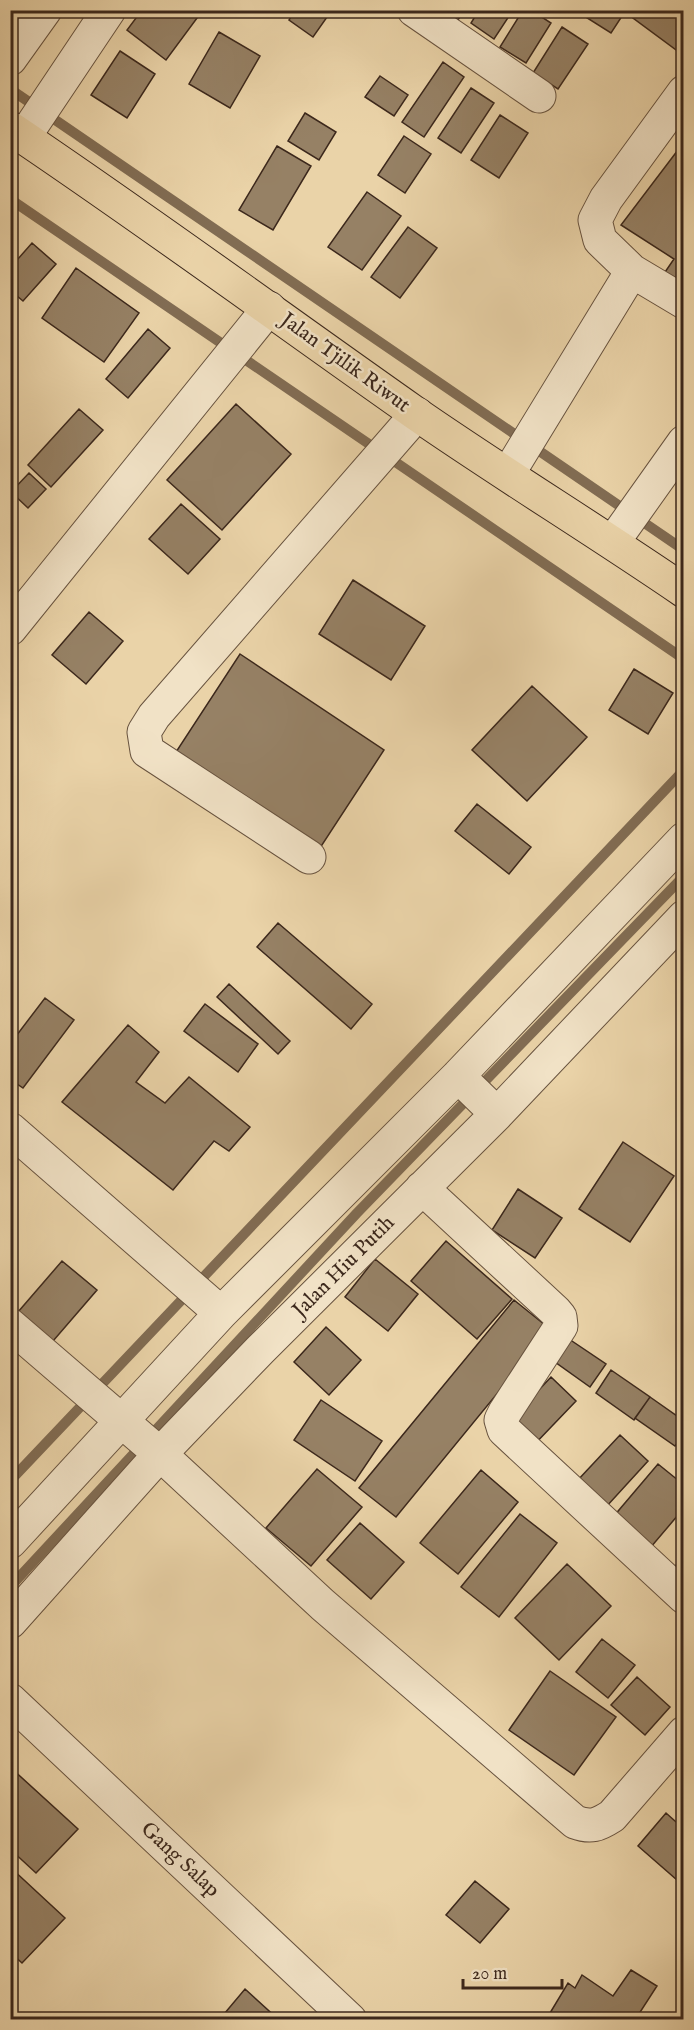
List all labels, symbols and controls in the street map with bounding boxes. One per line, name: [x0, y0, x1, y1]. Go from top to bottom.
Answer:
street label: Jalan Tjilik Riwut: [273, 306, 415, 419]
street label: Jalan Hiu Putih: [286, 1210, 401, 1325]
street label: Gang Salap: [135, 1816, 225, 1904]
scale bar: [463, 1952, 562, 1990]
text: 20 m: [472, 1963, 507, 1986]

